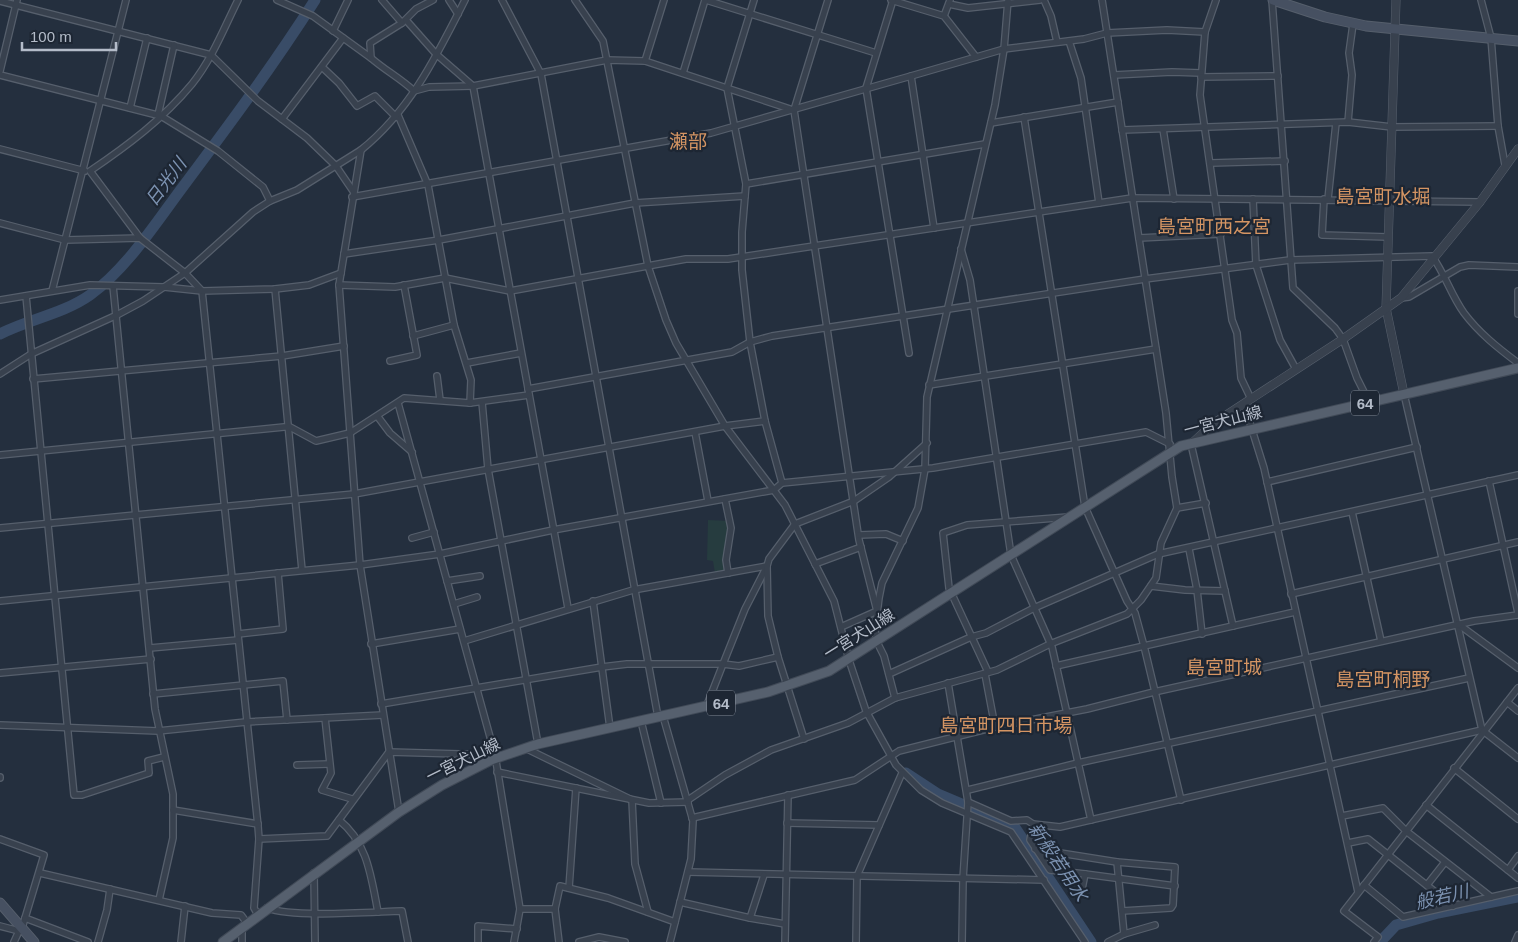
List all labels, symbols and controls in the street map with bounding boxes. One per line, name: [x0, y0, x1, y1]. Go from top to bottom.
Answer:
scale bar: [22, 20, 116, 52]
text: 100 m: [30, 28, 72, 45]
district label: 瀬部: [669, 131, 707, 152]
water label: 日光川: [142, 153, 191, 210]
district label: 島宮町水堀: [1335, 186, 1431, 207]
district label: 島宮町西之宮: [1157, 216, 1271, 237]
road number: 64: [1351, 390, 1379, 416]
street label: 一宮犬山線: [1182, 403, 1264, 439]
street label: 一宮犬山線: [821, 606, 897, 662]
district label: 島宮町城: [1186, 657, 1262, 678]
district label: 島宮町桐野: [1335, 669, 1431, 690]
road number: 64: [707, 690, 735, 716]
district label: 島宮町四日市場: [939, 715, 1073, 736]
street label: 一宮犬山線: [423, 735, 503, 785]
water label: 新般若用水: [1025, 819, 1093, 907]
water label: 般若川: [1413, 881, 1473, 913]

